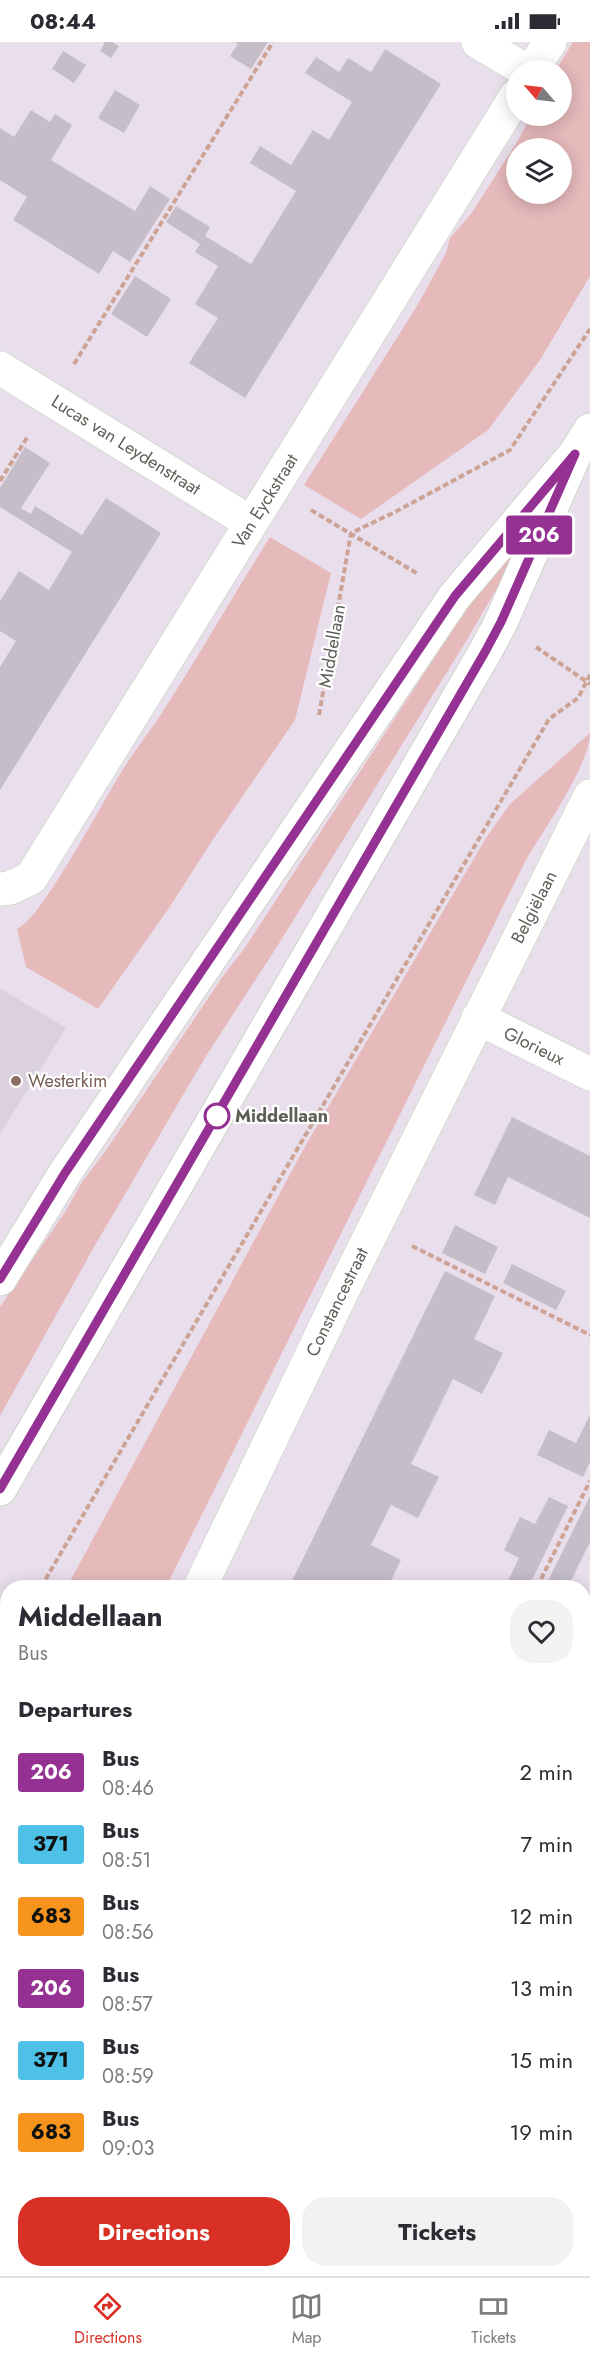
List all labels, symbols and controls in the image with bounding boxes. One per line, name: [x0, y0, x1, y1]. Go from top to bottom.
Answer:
text: 08:44: [30, 5, 96, 37]
north arrow: [506, 60, 572, 126]
map controls: [506, 60, 572, 204]
button: layers: [506, 138, 572, 204]
street label: Lucas van Leydenstraat: [46, 388, 206, 502]
street label: Van Eyckstraat: [226, 448, 305, 553]
line badge: 206: [504, 516, 574, 554]
text: 206: [518, 520, 560, 550]
street label: Middellaan: [312, 602, 352, 690]
street label: Belgiëlaan: [505, 866, 563, 948]
street label: Glorieux: [499, 1020, 569, 1072]
place label: Westerkim: [28, 1068, 107, 1094]
marker: Westerkim: [9, 1074, 23, 1088]
marker: Middellaan: [204, 1103, 230, 1129]
place label: Middellaan: [235, 1103, 328, 1129]
street label: Constancestraat: [299, 1242, 375, 1361]
text: Middellaan: [18, 1596, 163, 1637]
button: heart: [510, 1600, 573, 1663]
text: Bus: [18, 1639, 48, 1668]
text: Departures: [18, 1693, 132, 1725]
text: Bus: [102, 1742, 139, 1774]
text: 2 min: [519, 1756, 573, 1788]
text: 206: [30, 1757, 72, 1787]
text: 08:46: [102, 1774, 154, 1803]
text: Bus: [102, 1814, 139, 1846]
text: 7 min: [520, 1828, 573, 1860]
text: 371: [33, 1829, 69, 1859]
text: 08:51: [102, 1846, 151, 1875]
text: Bus: [102, 1886, 139, 1918]
text: 12 min: [510, 1900, 573, 1932]
text: 683: [31, 1901, 71, 1931]
text: 08:56: [102, 1918, 154, 1947]
text: Bus: [102, 1958, 139, 1990]
text: 13 min: [510, 1972, 573, 2004]
text: 206: [30, 1973, 72, 2003]
text: 08:57: [102, 1990, 153, 2019]
text: Bus: [102, 2030, 139, 2062]
text: 15 min: [510, 2044, 573, 2076]
text: 371: [33, 2045, 69, 2075]
text: 08:59: [102, 2062, 154, 2091]
text: Bus: [102, 2102, 139, 2134]
text: 19 min: [509, 2116, 573, 2148]
text: 683: [31, 2117, 71, 2147]
text: 09:03: [102, 2134, 154, 2163]
button: Directions: [18, 2197, 290, 2266]
button: Tickets: [302, 2197, 573, 2266]
tab: Directions: [74, 2290, 142, 2349]
tab: Map: [290, 2290, 323, 2349]
tab: Tickets: [471, 2290, 516, 2349]

